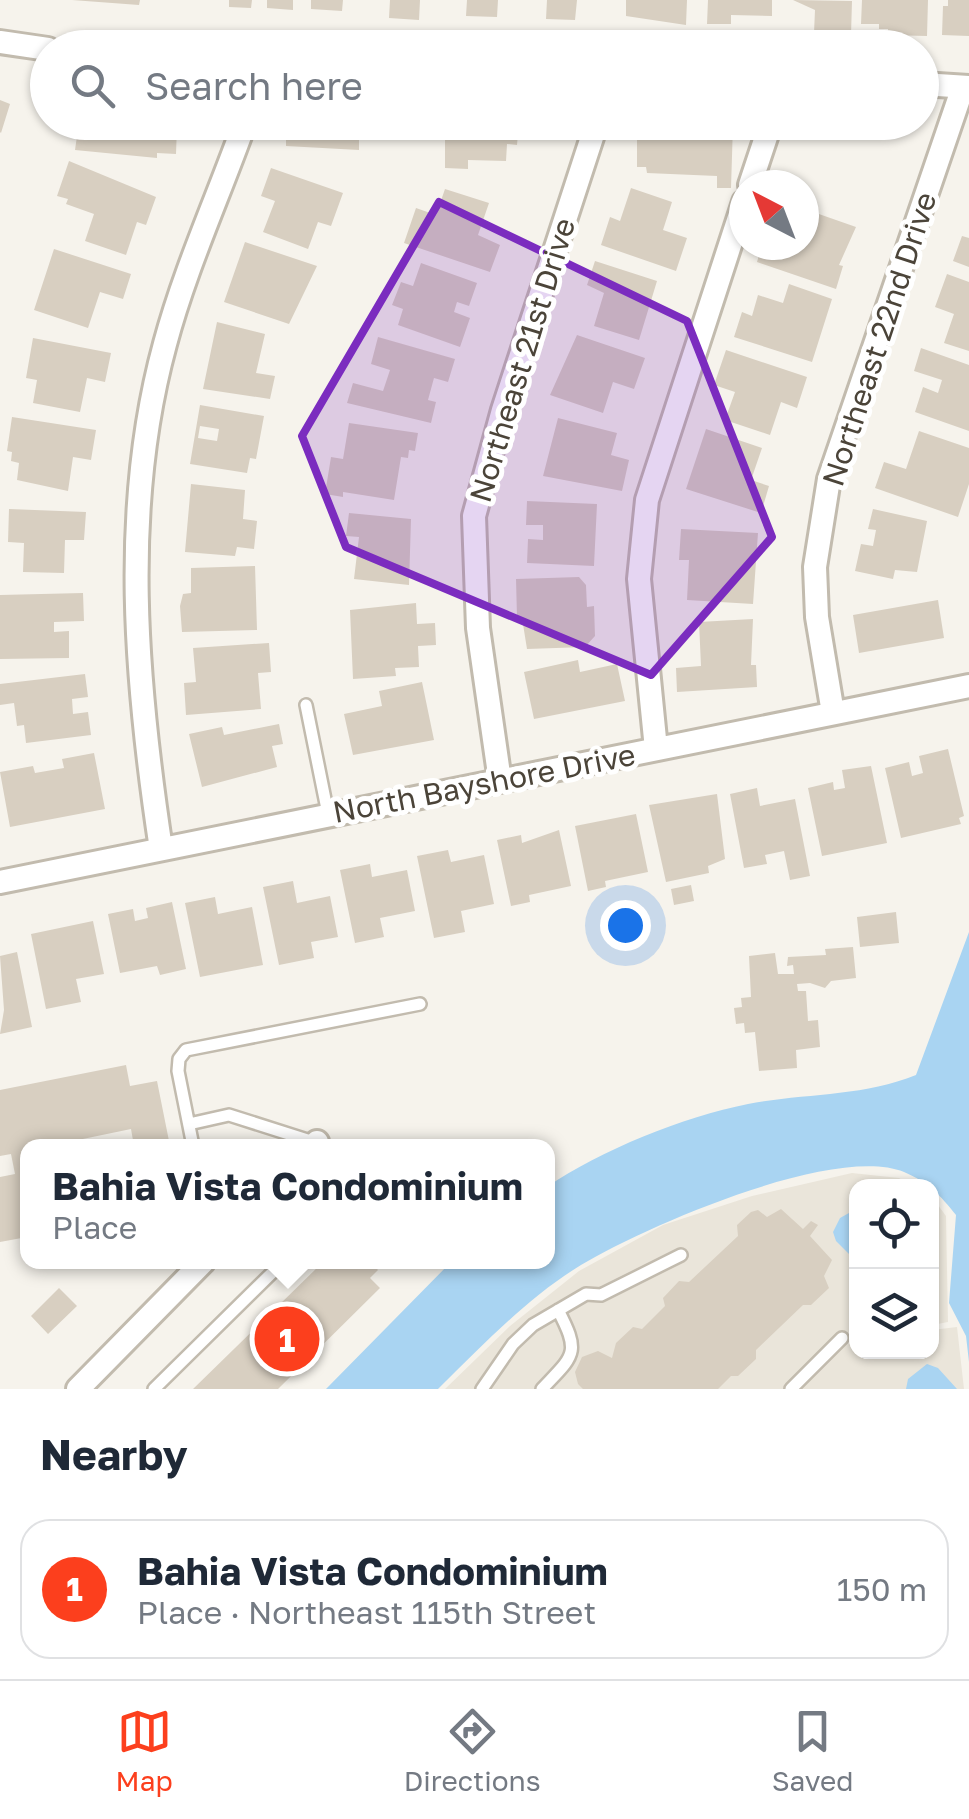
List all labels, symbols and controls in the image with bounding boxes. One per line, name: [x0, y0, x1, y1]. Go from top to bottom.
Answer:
search box: [30, 30, 939, 140]
icon: search: [65, 58, 120, 113]
text: Search here: [145, 63, 363, 108]
north arrow: [729, 170, 819, 260]
street label: Northeast 22nd Drive: [814, 188, 944, 490]
street label: Northeast 21st Drive: [462, 214, 582, 506]
street label: North Bayshore Drive: [330, 736, 638, 830]
your location: [600, 900, 651, 951]
popup: [20, 1139, 555, 1269]
text: Bahia Vista Condominium: [52, 1163, 523, 1208]
map controls: [849, 1179, 939, 1359]
button: locate: [849, 1179, 939, 1269]
text: Place: [52, 1208, 137, 1246]
button: layers: [849, 1269, 939, 1359]
pin: 1: [254, 1302, 320, 1376]
text: Nearby: [40, 1429, 188, 1479]
text: Bahia Vista Condominium: [137, 1548, 608, 1593]
text: 1: [66, 1570, 83, 1608]
text: 150 m: [837, 1570, 927, 1608]
text: Place · Northeast 115th Street: [137, 1593, 596, 1631]
tab: Map: [116, 1704, 173, 1797]
tab: Directions: [404, 1704, 541, 1797]
tab: Saved: [772, 1704, 853, 1797]

